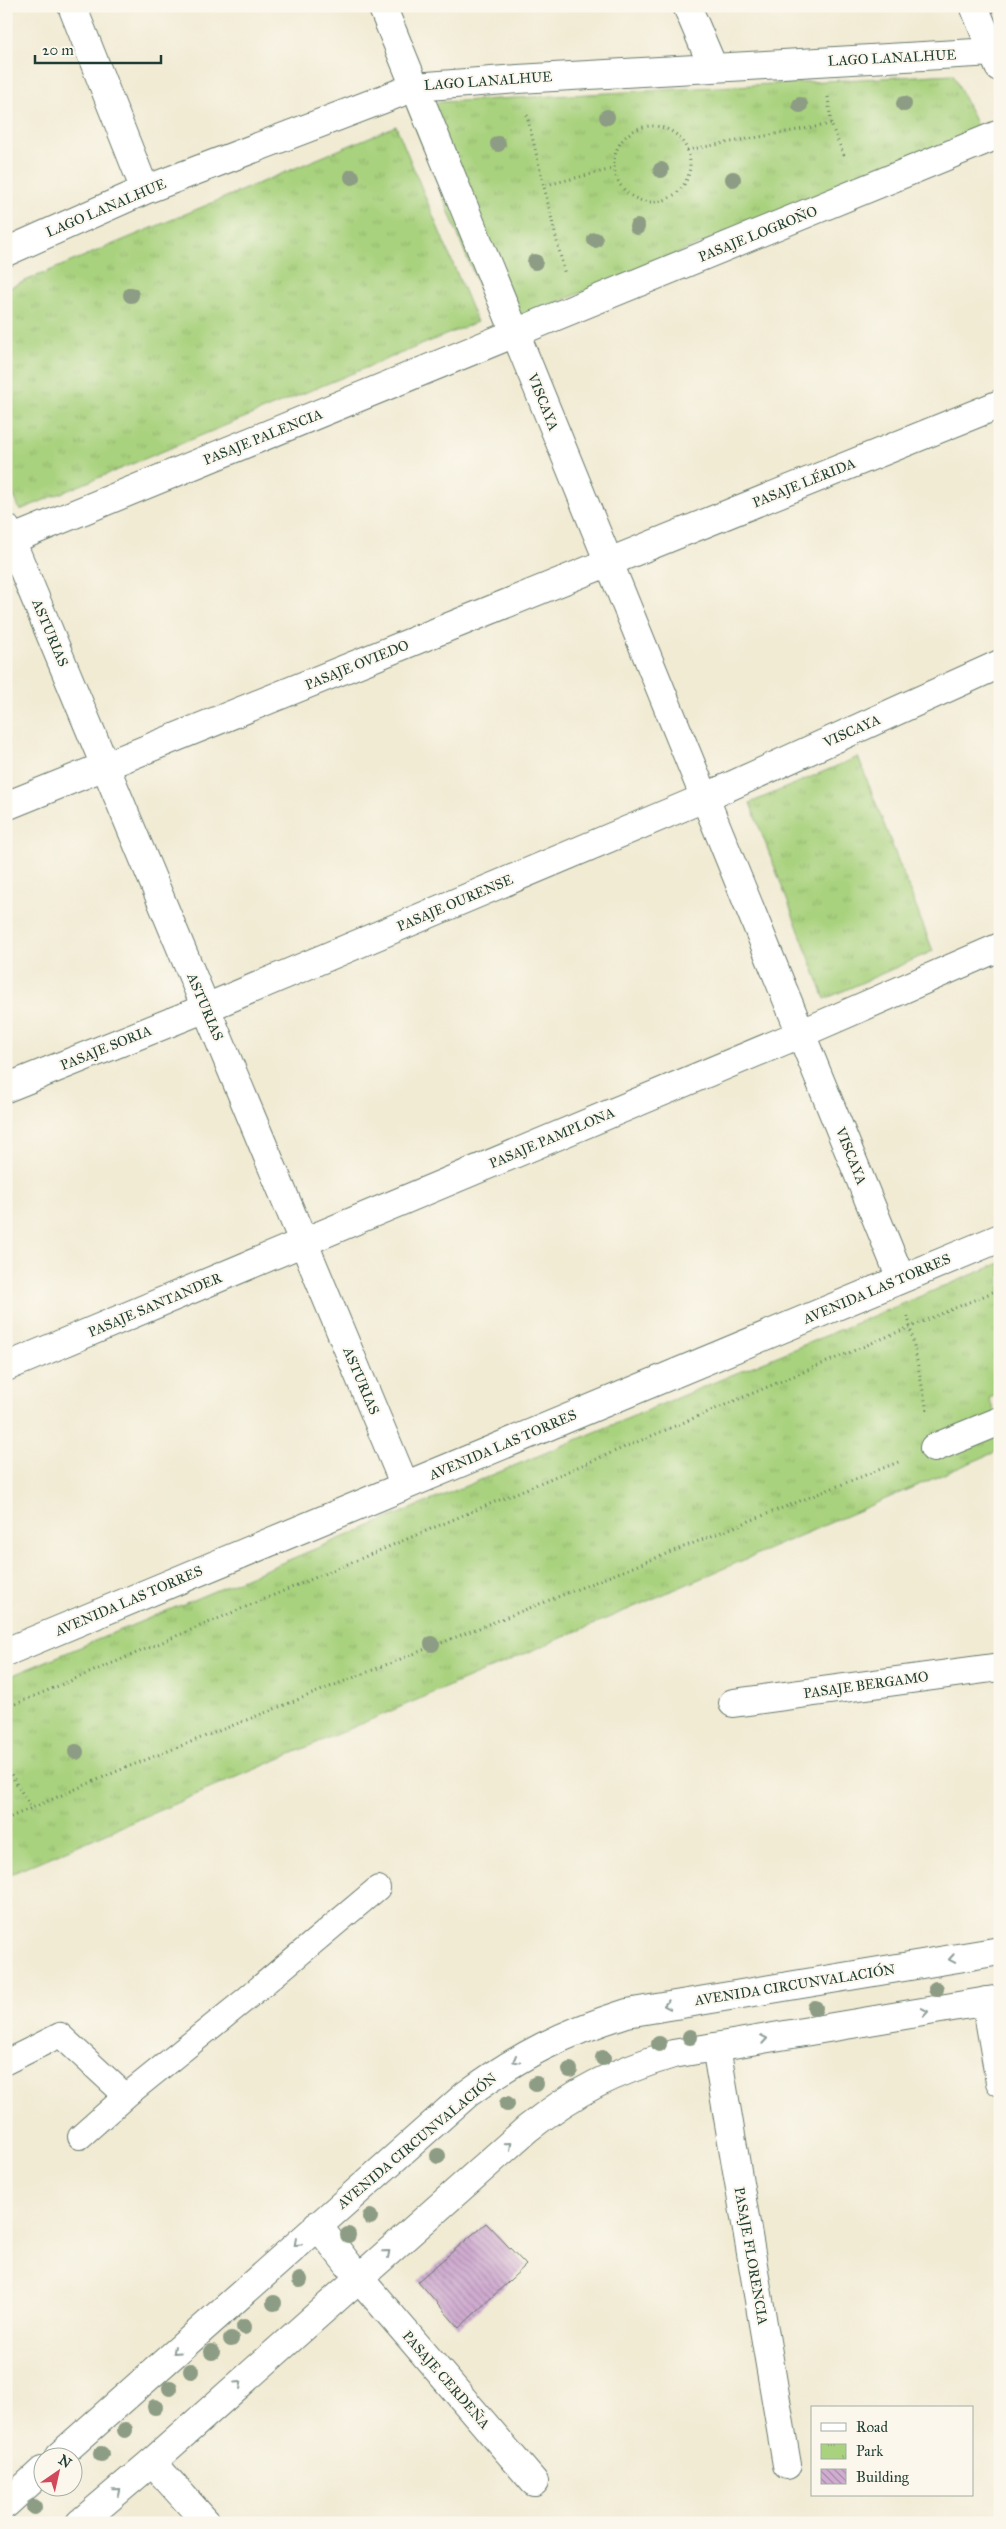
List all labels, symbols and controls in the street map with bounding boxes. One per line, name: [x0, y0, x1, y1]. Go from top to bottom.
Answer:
scale bar: [35, 32, 161, 64]
text: 20 m: [42, 41, 74, 59]
street label: LAGO LANALHUE: [827, 46, 957, 70]
street label: LAGO LANALHUE: [423, 68, 553, 94]
street label: LAGO LANALHUE: [43, 175, 169, 241]
street label: PASAJE LOGROÑO: [696, 201, 820, 267]
street label: VISCAYA: [523, 370, 562, 434]
street label: PASAJE PALENCIA: [201, 405, 326, 470]
street label: PASAJE LÉRIDA: [749, 453, 859, 512]
street label: ASTURIAS: [28, 596, 72, 669]
street label: PASAJE OVIEDO: [303, 636, 412, 695]
street label: VISCAYA: [820, 711, 884, 751]
street label: PASAJE OURENSE: [395, 871, 516, 936]
street label: ASTURIAS: [183, 970, 227, 1043]
street label: PASAJE SORIA: [58, 1022, 155, 1075]
street label: PASAJE PAMPLONA: [487, 1104, 618, 1173]
street label: VISCAYA: [831, 1124, 870, 1188]
street label: AVENIDA LAS TORRES: [800, 1250, 953, 1328]
street label: PASAJE SANTANDER: [86, 1269, 226, 1342]
street label: ASTURIAS: [339, 1344, 383, 1417]
street label: AVENIDA LAS TORRES: [426, 1406, 579, 1484]
street label: AVENIDA LAS TORRES: [52, 1562, 205, 1640]
street label: PASAJE BERGAMO: [802, 1668, 930, 1703]
one-way arrow: [947, 1954, 956, 1964]
street label: AVENIDA CIRCUNVALACIÓN: [692, 1959, 897, 2009]
one-way arrow: [663, 2000, 672, 2010]
one-way arrow: [920, 2007, 929, 2017]
one-way arrow: [761, 2034, 769, 2045]
one-way arrow: [512, 2054, 521, 2064]
street label: AVENIDA CIRCUNVALACIÓN: [332, 2068, 500, 2213]
one-way arrow: [503, 2142, 512, 2151]
street label: PASAJE FLORENCIA: [730, 2186, 772, 2327]
one-way arrow: [294, 2237, 303, 2246]
one-way arrow: [381, 2250, 390, 2259]
street label: PASAJE CERDEÑA: [398, 2327, 494, 2434]
one-way arrow: [173, 2346, 182, 2355]
one-way arrow: [234, 2381, 243, 2390]
legend: [811, 2406, 974, 2496]
text: Road: [856, 2418, 888, 2436]
text: Park: [856, 2442, 883, 2460]
north arrow: [32, 2446, 82, 2496]
text: N: [55, 2451, 75, 2472]
text: Building: [856, 2468, 910, 2486]
one-way arrow: [111, 2489, 120, 2497]

